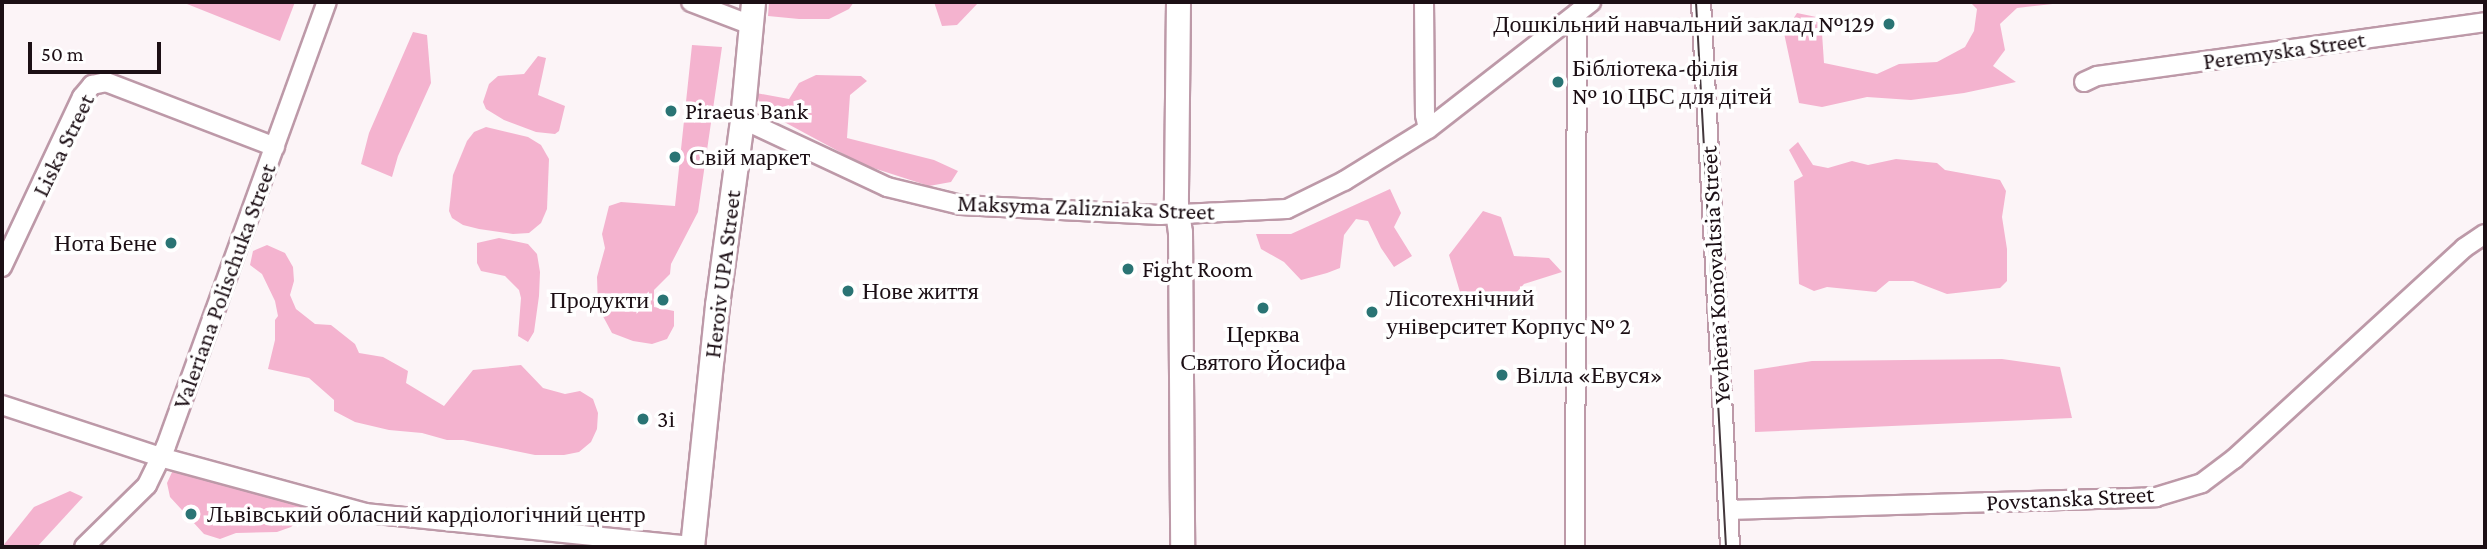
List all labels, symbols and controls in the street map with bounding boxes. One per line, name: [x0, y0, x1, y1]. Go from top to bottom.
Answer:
place label: Дошкільний навчальний заклад №129: [1493, 10, 1875, 38]
marker: Дошкільний навчальний заклад №129: [1881, 16, 1897, 32]
street label: Peremyska Street: [2201, 24, 2367, 76]
scale bar: [32, 28, 164, 72]
text: 50 m: [41, 42, 84, 66]
place label: Бібліотека-філія № 10 ЦБС для дітей: [1572, 54, 1772, 110]
marker: Бібліотека-філія № 10 ЦБС для дітей: [1550, 74, 1566, 90]
street label: Liska Street: [26, 89, 100, 201]
place label: Piraeus Bank: [685, 97, 808, 125]
marker: Piraeus Bank: [663, 103, 679, 119]
place label: Свій маркет: [689, 143, 810, 171]
street label: Yevhena Konovaltsia Street: [1694, 145, 1736, 405]
marker: Свій маркет: [667, 149, 683, 165]
street label: Valeriana Polischuka Street: [166, 159, 282, 413]
street label: Heroiv UPA Street: [697, 188, 747, 360]
street label: Maksyma Zalizniaka Street: [957, 188, 1215, 226]
place label: Нота Бене: [54, 229, 157, 257]
marker: Нота Бене: [163, 235, 179, 251]
place label: Fight Room: [1142, 255, 1253, 283]
marker: Fight Room: [1120, 261, 1136, 277]
place label: Нове життя: [862, 277, 979, 305]
marker: Нове життя: [840, 283, 856, 299]
place label: Лісотехнічний університет Корпус № 2: [1386, 284, 1631, 340]
place label: Продукти: [549, 286, 649, 314]
marker: Продукти: [655, 292, 671, 308]
marker: Церква Святого Йосифа: [1255, 300, 1271, 316]
marker: Лісотехнічний університет Корпус № 2: [1364, 304, 1380, 320]
place label: Церква Святого Йосифа: [1180, 320, 1346, 376]
place label: Вілла «Евуся»: [1516, 361, 1663, 389]
marker: Вілла «Евуся»: [1494, 367, 1510, 383]
place label: 3і: [657, 405, 675, 433]
marker: 3і: [635, 411, 651, 427]
street label: Povstanska Street: [1985, 479, 2155, 517]
place label: Львівський обласний кардіологічний центр: [207, 500, 646, 528]
marker: Львівський обласний кардіологічний центр: [181, 504, 201, 524]

